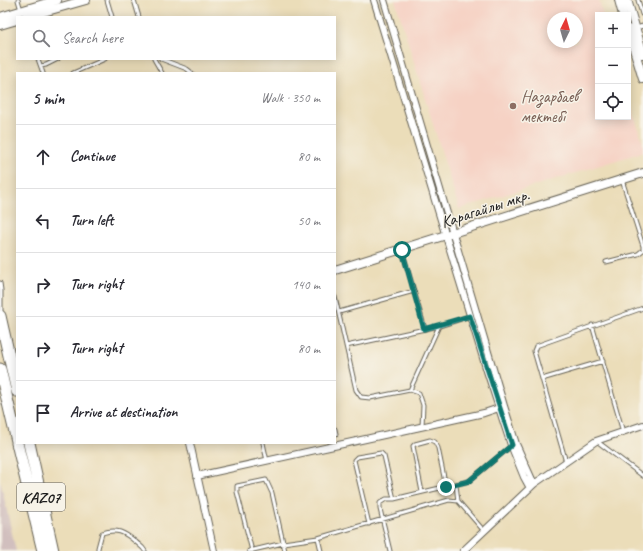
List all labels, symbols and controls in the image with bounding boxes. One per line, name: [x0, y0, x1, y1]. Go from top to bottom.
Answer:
north arrow: [547, 12, 583, 48]
map controls: [595, 12, 631, 120]
button: +: [595, 12, 631, 48]
search box: [16, 16, 336, 60]
icon: search: [30, 27, 52, 49]
text: Search here: [62, 29, 123, 48]
button: −: [595, 48, 631, 84]
button: locate: [595, 84, 631, 120]
place label: Назарбаев мектебі: [521, 86, 582, 127]
text: 5 min: [32, 88, 64, 109]
text: Walk · 350 m: [261, 90, 320, 106]
marker: Назарбаев мектебі: [508, 101, 518, 111]
icon: ahead: [32, 146, 54, 168]
text: Continue: [70, 147, 115, 166]
text: 80 m: [298, 149, 320, 165]
street label: Карагайлы мкр.: [438, 184, 533, 233]
icon: left: [32, 210, 54, 232]
text: Turn left: [70, 211, 113, 230]
text: 50 m: [298, 213, 320, 229]
route start: [393, 241, 411, 259]
icon: right: [32, 274, 54, 296]
text: Turn right: [70, 275, 123, 294]
text: 140 m: [292, 277, 320, 293]
icon: right: [32, 338, 54, 360]
text: Turn right: [70, 339, 123, 358]
text: 80 m: [298, 341, 320, 357]
icon: arrive: [32, 402, 54, 424]
text: Arrive at destination: [70, 403, 177, 422]
route end: [437, 478, 455, 496]
road number: KAZ07: [17, 483, 65, 511]

